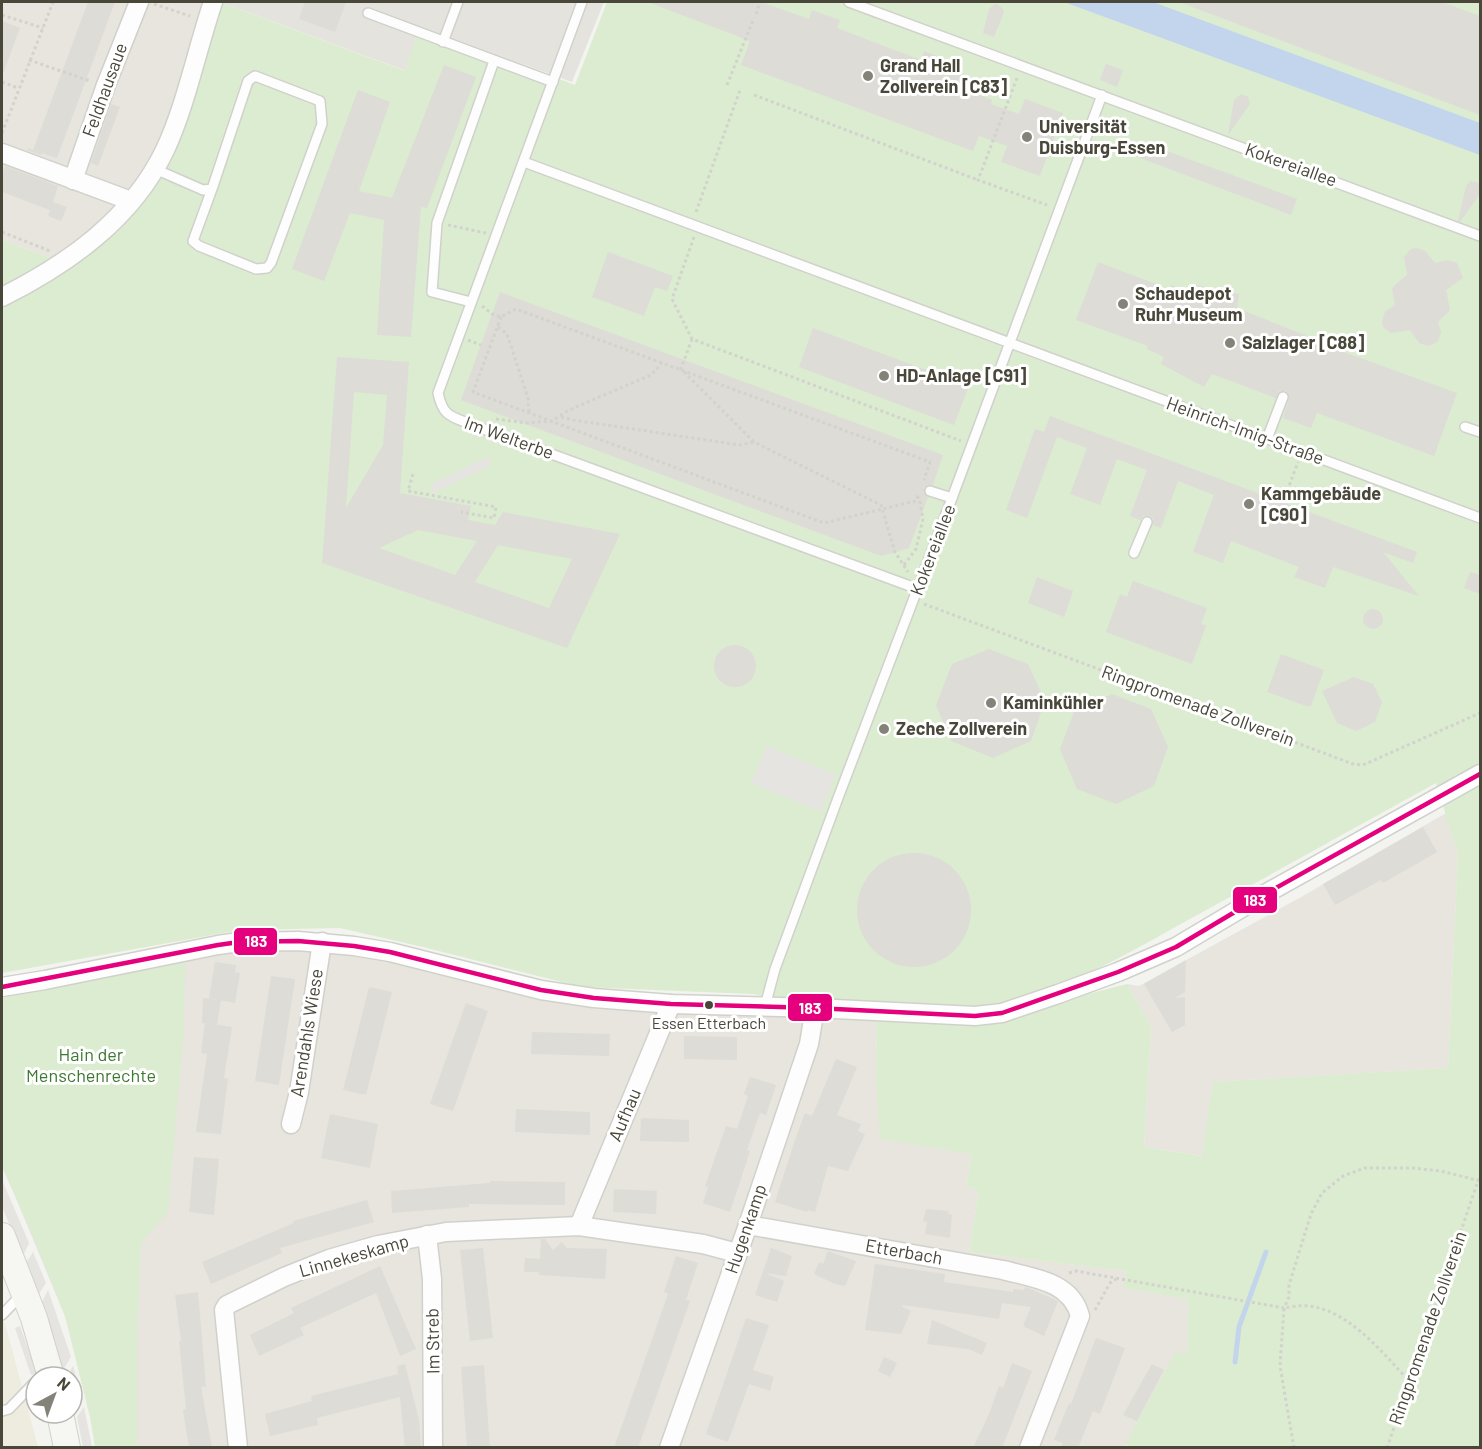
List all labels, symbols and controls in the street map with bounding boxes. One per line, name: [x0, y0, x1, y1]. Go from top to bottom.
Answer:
street label: Feldhausaue: [77, 40, 131, 140]
place label: Grand Hall Zollverein [C83]: [880, 54, 1007, 97]
marker: Grand Hall Zollverein [C83]: [861, 69, 875, 83]
place label: Universität Duisburg-Essen: [1039, 115, 1165, 158]
marker: Universität Duisburg-Essen: [1020, 130, 1034, 144]
street label: Kokereiallee: [1242, 137, 1340, 191]
place label: Schaudepot Ruhr Museum: [1135, 282, 1243, 325]
marker: Schaudepot Ruhr Museum: [1116, 297, 1130, 311]
place label: Salzlager [C88]: [1242, 331, 1364, 353]
marker: Salzlager [C88]: [1223, 336, 1237, 350]
place label: HD-Anlage [C91]: [896, 364, 1027, 386]
marker: HD-Anlage [C91]: [877, 369, 891, 383]
street label: Heinrich-Imig-Straße: [1164, 391, 1327, 469]
street label: Im Welterbe: [462, 411, 557, 463]
place label: Kammgebäude [C90]: [1261, 482, 1381, 525]
marker: Kammgebäude [C90]: [1242, 497, 1256, 511]
street label: Kokereiallee: [905, 501, 960, 598]
street label: Ringpromenade Zollverein: [1099, 660, 1298, 750]
place label: Kaminkühler: [1003, 691, 1104, 713]
marker: Kaminkühler: [984, 696, 998, 710]
place label: Zeche Zollverein: [896, 717, 1027, 739]
marker: Zeche Zollverein: [877, 722, 891, 736]
line badge: 183: [1232, 886, 1278, 914]
text: 183: [1244, 890, 1266, 909]
line badge: 183: [233, 927, 278, 956]
text: 183: [245, 931, 267, 950]
street label: Arendahls Wiese: [285, 967, 327, 1099]
line badge: 183: [787, 993, 833, 1022]
text: 183: [799, 998, 821, 1017]
marker: Essen Etterbach: [703, 999, 715, 1011]
place label: Essen Etterbach: [652, 1013, 766, 1032]
park label: Hain der Menschenrechte: [26, 1043, 156, 1086]
street label: Aufhau: [603, 1085, 645, 1144]
street label: Hugenkamp: [719, 1181, 771, 1276]
street label: Ringpromenade Zollverein: [1384, 1228, 1471, 1428]
street label: Linnekeskamp: [296, 1229, 411, 1281]
street label: Etterbach: [864, 1233, 944, 1269]
street label: Im Streb: [420, 1308, 444, 1374]
north arrow: [24, 1365, 84, 1425]
text: N: [54, 1373, 74, 1394]

